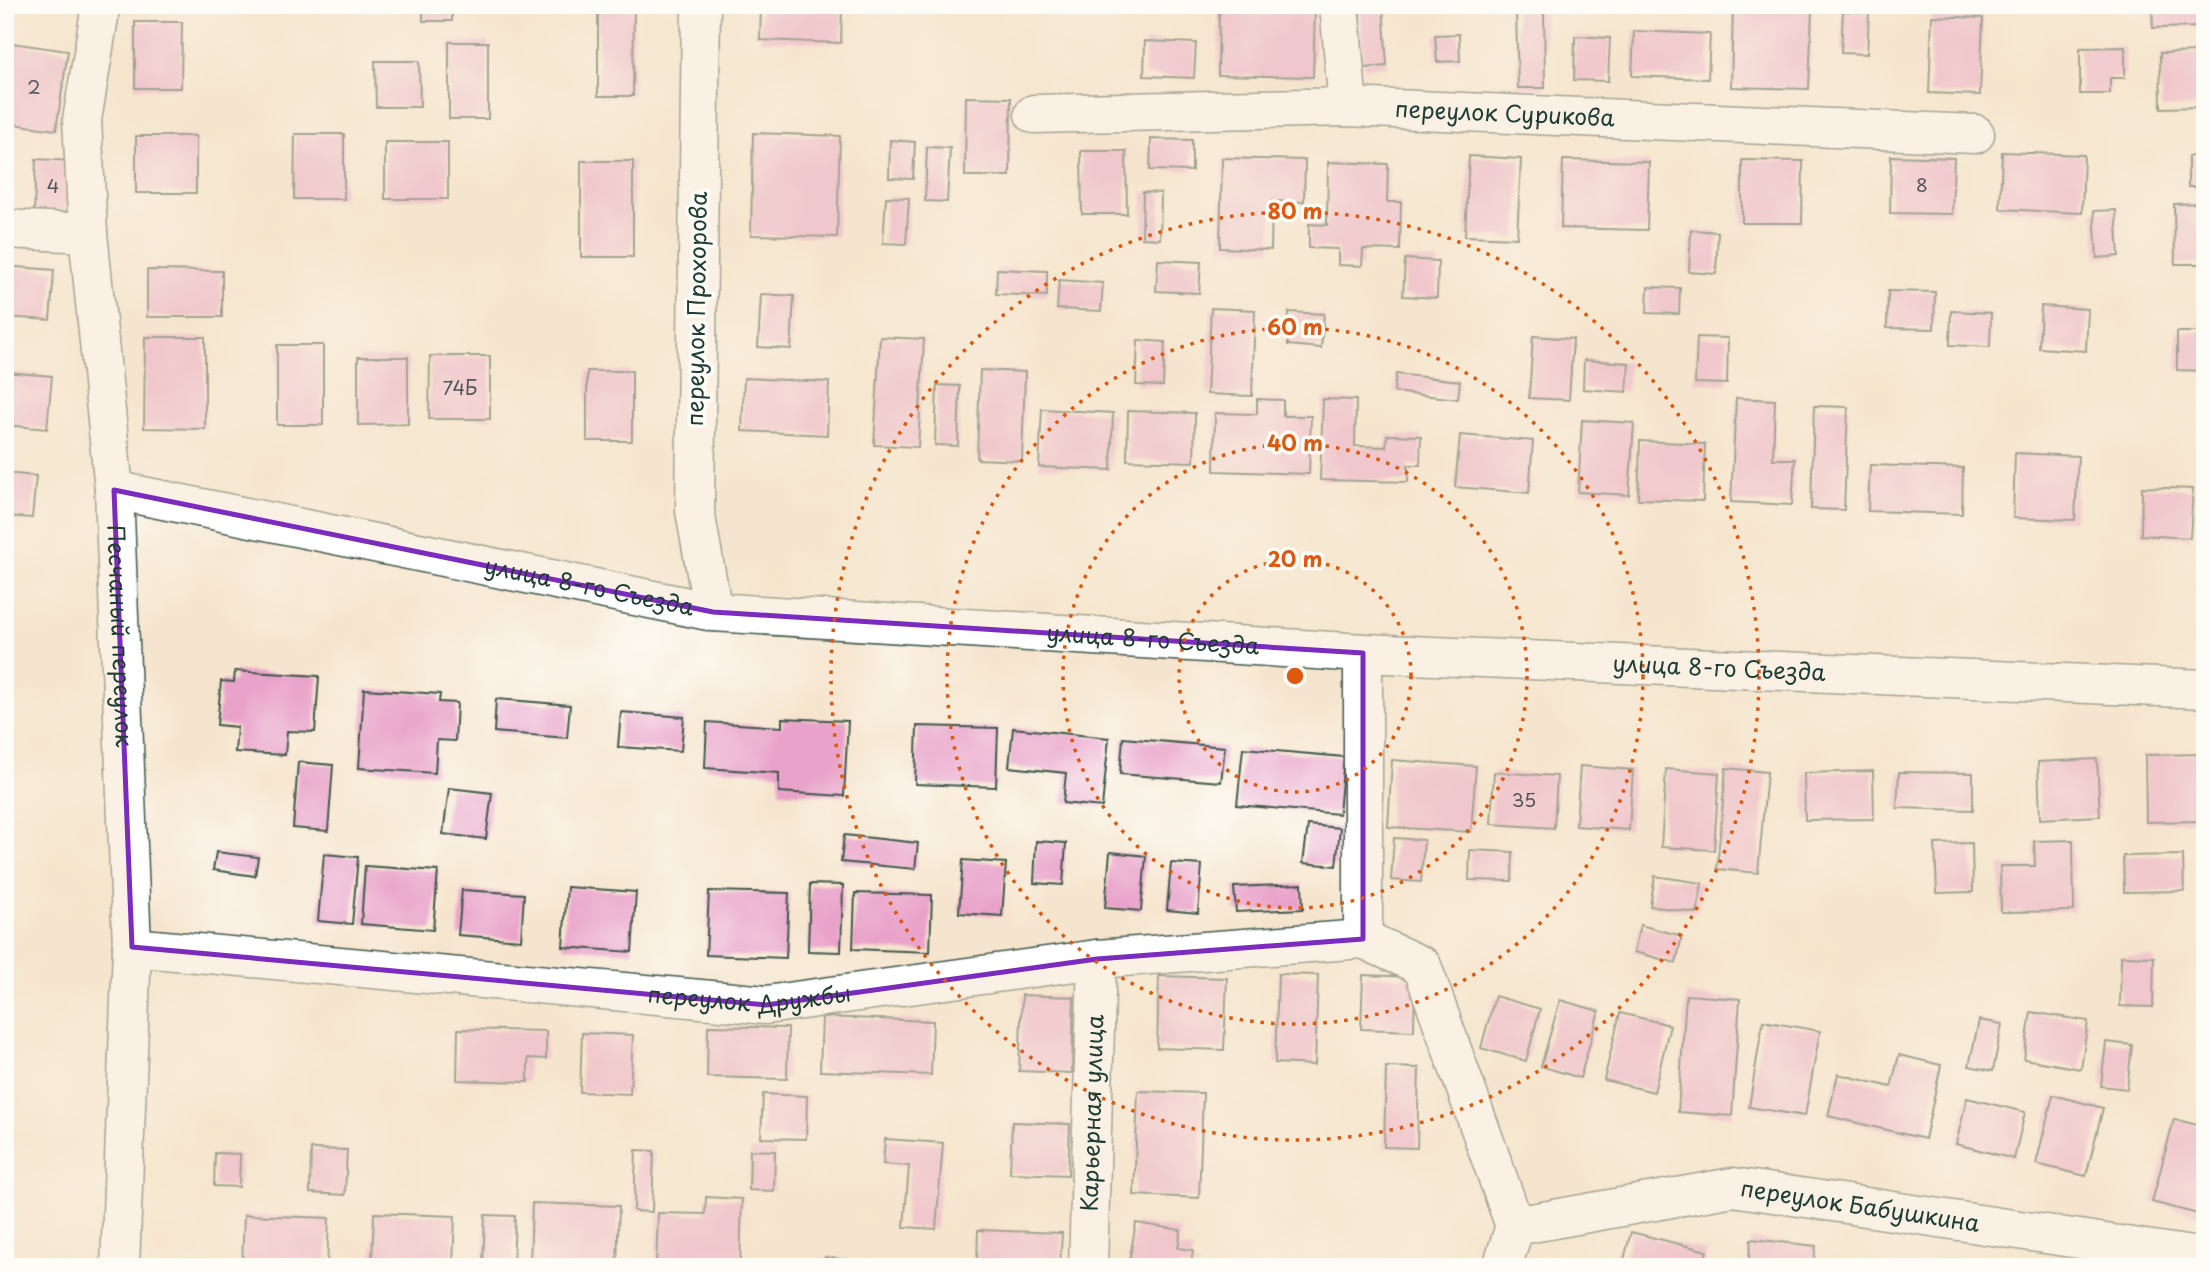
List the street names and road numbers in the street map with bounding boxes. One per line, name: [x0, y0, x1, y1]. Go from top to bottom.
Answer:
street label: переулок Сурикова: [1394, 90, 1616, 134]
street label: переулок Прохорова: [676, 191, 715, 427]
street label: Песчаный переулок: [99, 524, 143, 748]
street label: улица 8-го Съезда: [482, 547, 698, 624]
street label: улица 8-го Съезда: [1045, 614, 1261, 662]
street label: улица 8-го Съезда: [1612, 645, 1827, 689]
street label: переулок Дружбы: [646, 974, 853, 1022]
street label: Карьерная улица: [1071, 1014, 1111, 1212]
street label: переулок Бабушкина: [1738, 1169, 1983, 1240]

